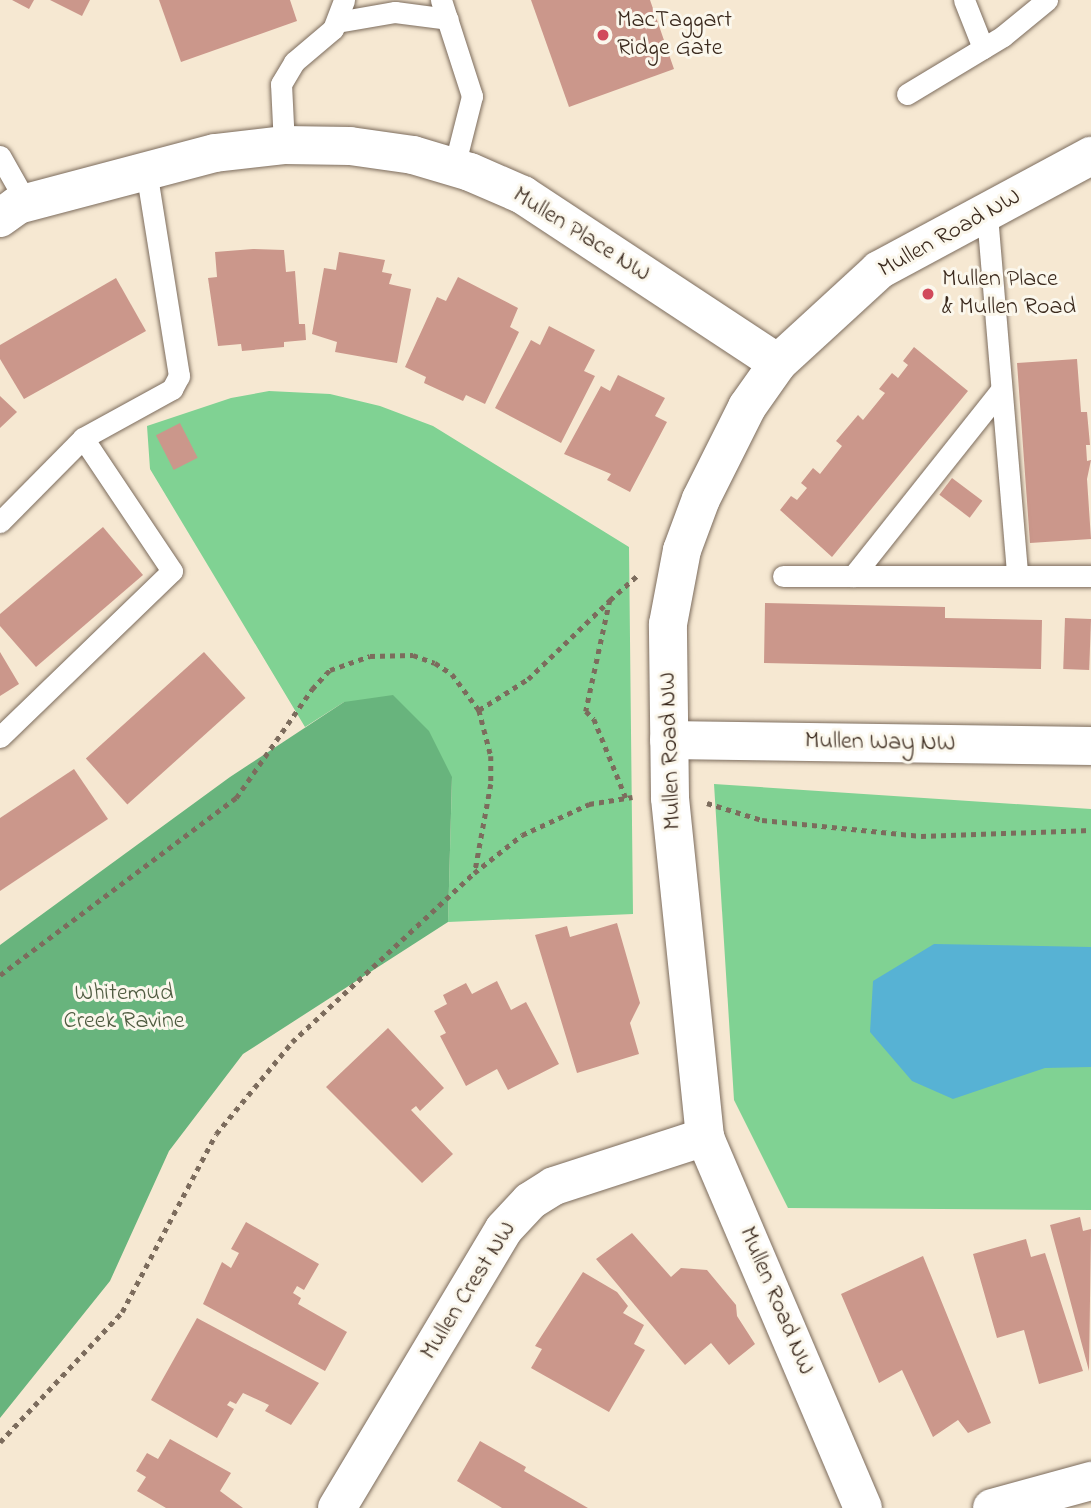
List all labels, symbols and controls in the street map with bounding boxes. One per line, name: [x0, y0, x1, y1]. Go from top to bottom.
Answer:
place label: MacTaggart Ridge Gate: [617, 7, 732, 63]
marker: MacTaggart Ridge Gate: [595, 27, 611, 43]
street label: Mullen Place NW: [507, 181, 655, 289]
street label: Mullen Road NW: [874, 183, 1026, 285]
place label: Mullen Place & Mullen Road: [942, 266, 1076, 322]
marker: Mullen Place & Mullen Road: [920, 286, 936, 302]
street label: Mullen Road NW: [654, 672, 688, 830]
street label: Mullen Way NW: [804, 727, 956, 759]
park label: Whitemud Creek Ravine: [63, 980, 185, 1036]
street label: Mullen Crest NW: [415, 1217, 523, 1365]
street label: Mullen Road NW: [732, 1223, 820, 1379]

